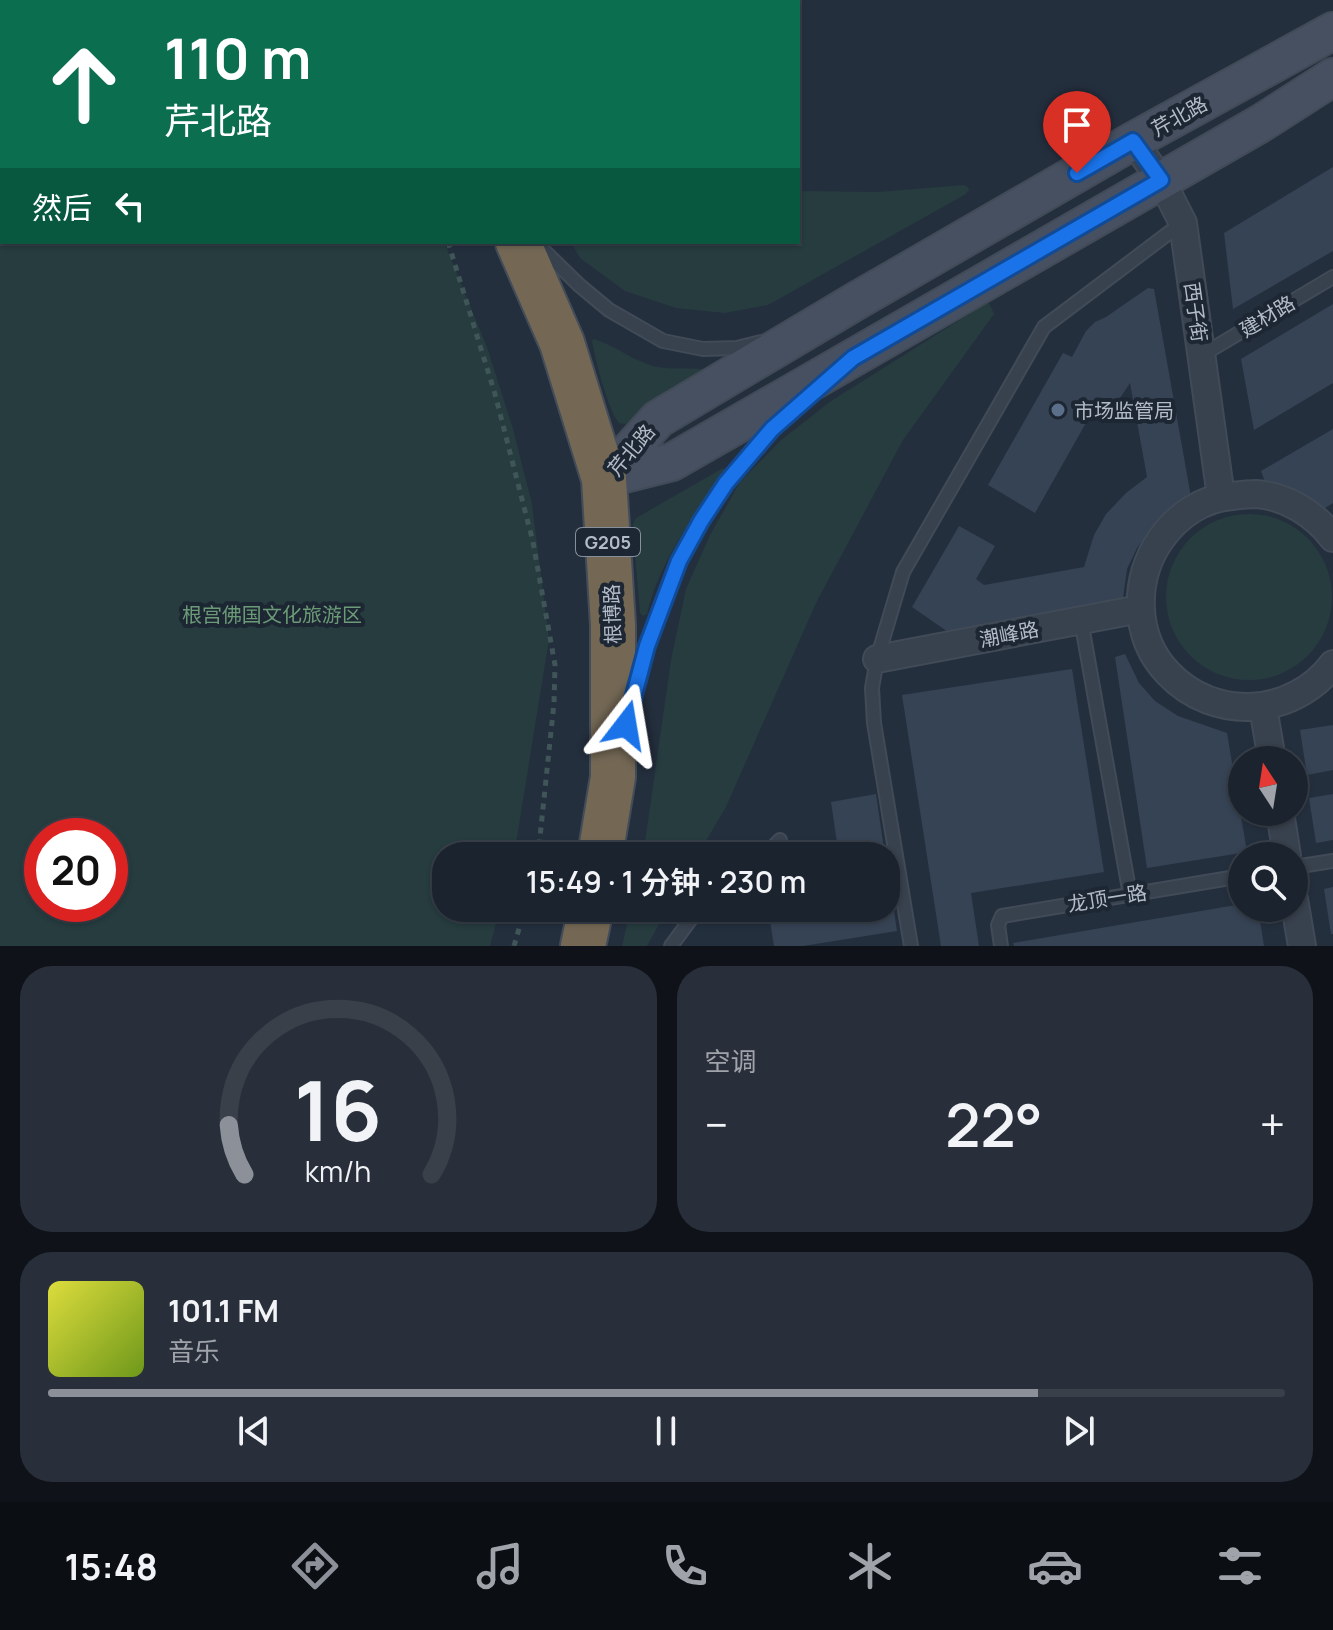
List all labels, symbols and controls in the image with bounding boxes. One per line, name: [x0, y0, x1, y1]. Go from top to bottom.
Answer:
text: 110 m: [164, 19, 311, 96]
icon: ahead: [32, 32, 136, 136]
street label: 芹北路: [1146, 90, 1212, 142]
pin: [1043, 91, 1111, 173]
text: 芹北路: [164, 96, 272, 145]
icon: arrive: [1055, 103, 1099, 147]
icon: left: [108, 184, 152, 228]
text: 然后: [32, 187, 92, 228]
street label: 西子街: [1178, 280, 1214, 344]
street label: 建材路: [1234, 289, 1300, 343]
place label: 市场监管局: [1074, 397, 1174, 424]
marker: 市场监管局: [1049, 401, 1067, 419]
street label: 芹北路: [601, 418, 661, 482]
road number: G205: [576, 528, 640, 556]
street label: 根博路: [597, 584, 627, 644]
park label: 根宫佛国文化旅游区: [182, 601, 362, 628]
street label: 潮峰路: [977, 615, 1041, 653]
position arrow: [584, 683, 668, 767]
north arrow: [1228, 746, 1308, 826]
map controls: [1228, 746, 1308, 922]
speed limit sign: 20: [24, 818, 128, 922]
button: search: [1228, 842, 1308, 922]
text: 15:49 · 1 分钟 · 230 m: [526, 861, 806, 902]
street label: 龙顶一路: [1065, 878, 1149, 918]
text: 空调: [705, 1043, 757, 1079]
text: 16: [294, 1052, 382, 1166]
text: 22°: [945, 1083, 1043, 1165]
text: −: [705, 1094, 728, 1154]
text: +: [1260, 1094, 1285, 1154]
text: km/h: [305, 1152, 371, 1191]
text: 101.1 FM: [168, 1290, 279, 1331]
text: 音乐: [168, 1333, 220, 1369]
icon: previous: [232, 1409, 276, 1453]
icon: pause: [644, 1409, 688, 1453]
icon: next: [1057, 1409, 1101, 1453]
icon: directions: [287, 1538, 343, 1594]
icon: music: [472, 1538, 528, 1594]
icon: phone: [657, 1538, 713, 1594]
icon: climate: [842, 1538, 898, 1594]
icon: car: [1027, 1538, 1083, 1594]
icon: filters: [1212, 1538, 1268, 1594]
text: 15:48: [65, 1542, 158, 1591]

